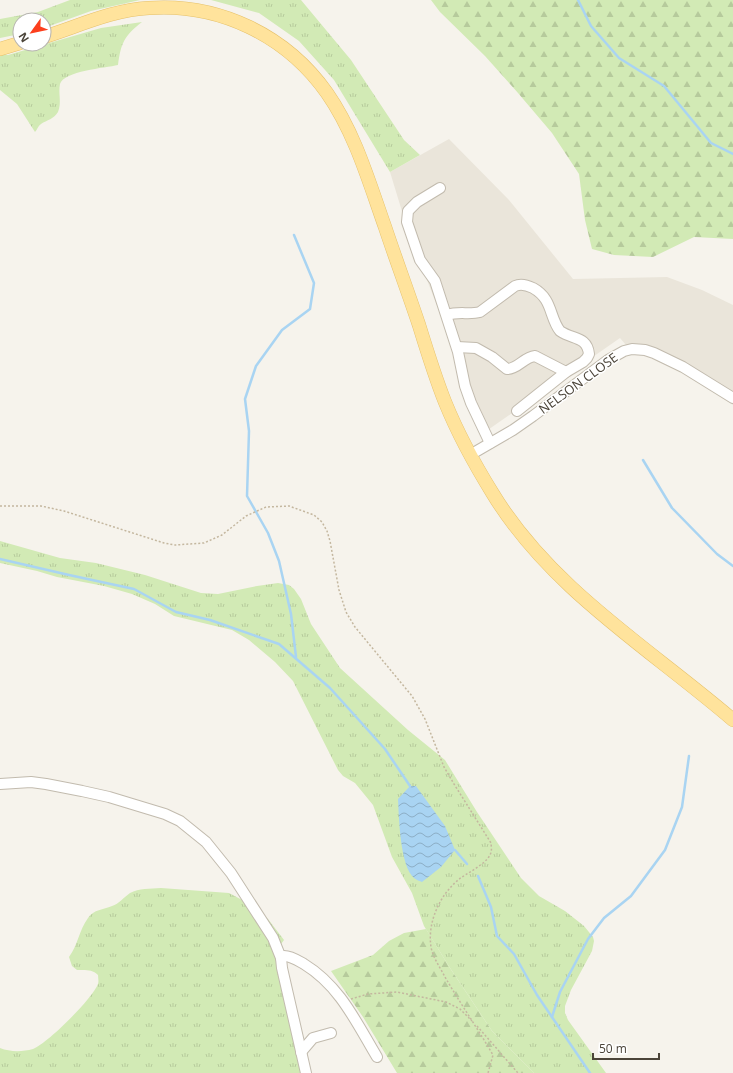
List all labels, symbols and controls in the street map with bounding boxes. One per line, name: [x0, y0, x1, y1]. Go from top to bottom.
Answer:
north arrow: [12, 12, 52, 52]
text: N: [14, 30, 32, 46]
street label: NELSON CLOSE: [535, 348, 621, 418]
scale bar: [593, 1035, 659, 1061]
text: 50 m: [599, 1040, 627, 1057]

